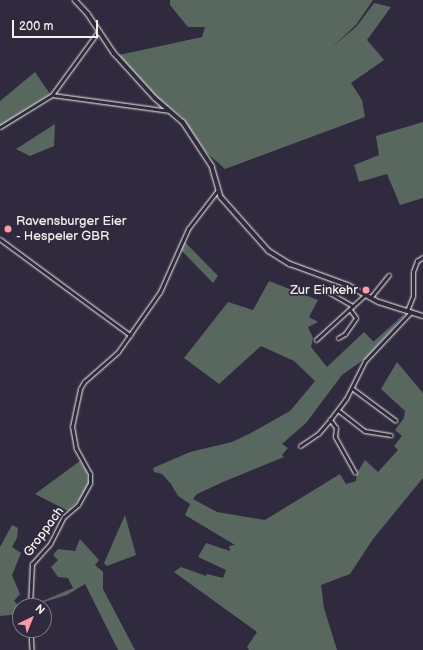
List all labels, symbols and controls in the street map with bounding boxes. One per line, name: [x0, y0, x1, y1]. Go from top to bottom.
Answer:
scale bar: [14, 12, 100, 38]
text: 200 m: [19, 19, 53, 34]
place label: Ravensburger Eier - Hespeler GBR: [16, 214, 126, 245]
marker: Ravensburger Eier - Hespeler GBR: [3, 224, 13, 234]
place label: Zur Einkehr: [290, 282, 358, 298]
marker: Zur Einkehr: [361, 285, 371, 295]
street label: Groppach: [21, 504, 67, 560]
north arrow: [12, 598, 52, 638]
text: N: [32, 602, 47, 617]

